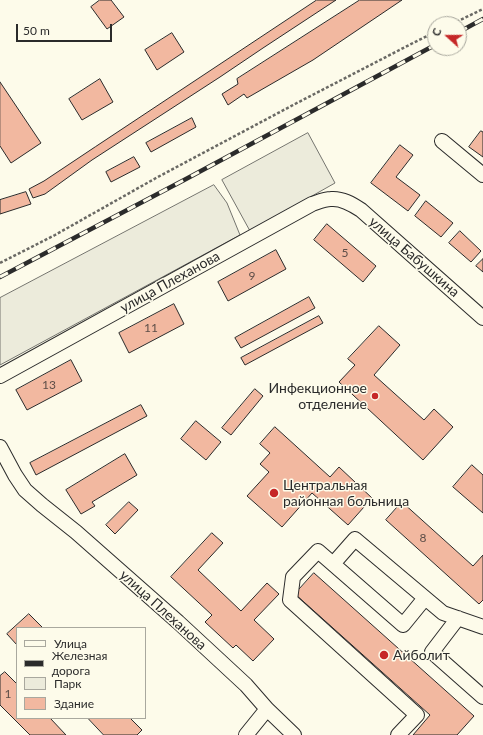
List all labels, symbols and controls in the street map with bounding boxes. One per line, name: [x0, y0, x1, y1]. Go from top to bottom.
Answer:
scale bar: [18, 16, 114, 42]
north arrow: [427, 16, 467, 56]
text: 50 m: [23, 23, 50, 38]
text: С: [429, 26, 444, 38]
street label: улица Бабушкина: [365, 213, 463, 301]
house number: 5: [342, 246, 348, 260]
street label: улица Плеханова: [117, 248, 223, 316]
house number: 9: [249, 269, 255, 283]
house number: 11: [144, 321, 158, 335]
house number: 13: [42, 378, 56, 392]
place label: Инфекционное отделение: [268, 380, 367, 412]
marker: Инфекционное отделение: [370, 391, 380, 401]
place label: Центральная районная больница: [283, 477, 409, 510]
marker: Центральная районная больница: [268, 487, 280, 499]
house number: 8: [420, 531, 426, 545]
street label: улица Плеханова: [116, 567, 210, 653]
legend: [16, 627, 146, 719]
text: Улица: [54, 636, 87, 651]
place label: Айболит: [393, 647, 450, 663]
text: Железная дорога: [52, 648, 107, 678]
marker: Айболит: [378, 649, 390, 661]
text: Парк: [54, 676, 82, 691]
house number: 1: [5, 687, 11, 701]
text: Здание: [54, 696, 94, 711]

